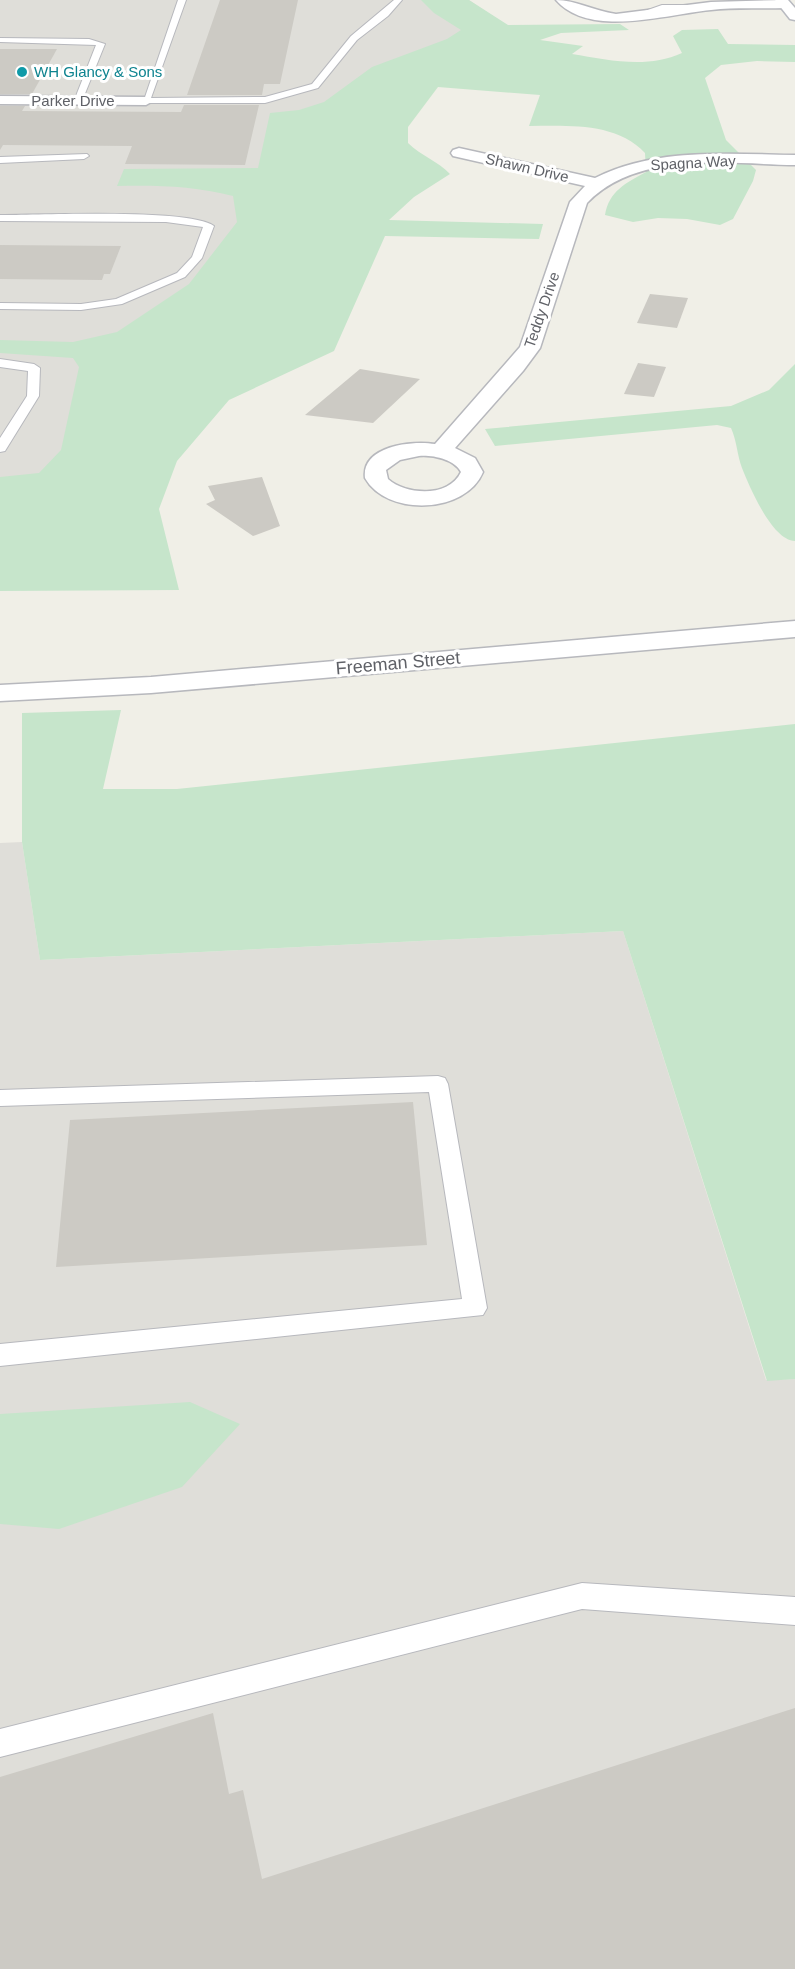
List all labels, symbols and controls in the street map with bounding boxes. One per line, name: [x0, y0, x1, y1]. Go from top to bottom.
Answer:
place label: WH Glancy & Sons: [34, 63, 162, 80]
marker: WH Glancy & Sons: [15, 65, 29, 79]
street label: Parker Drive: [31, 92, 115, 109]
street label: Shawn Drive: [484, 150, 570, 185]
street label: Spagna Way: [650, 152, 737, 173]
street label: Teddy Drive: [521, 270, 562, 350]
street label: Freeman Street: [335, 648, 461, 678]

